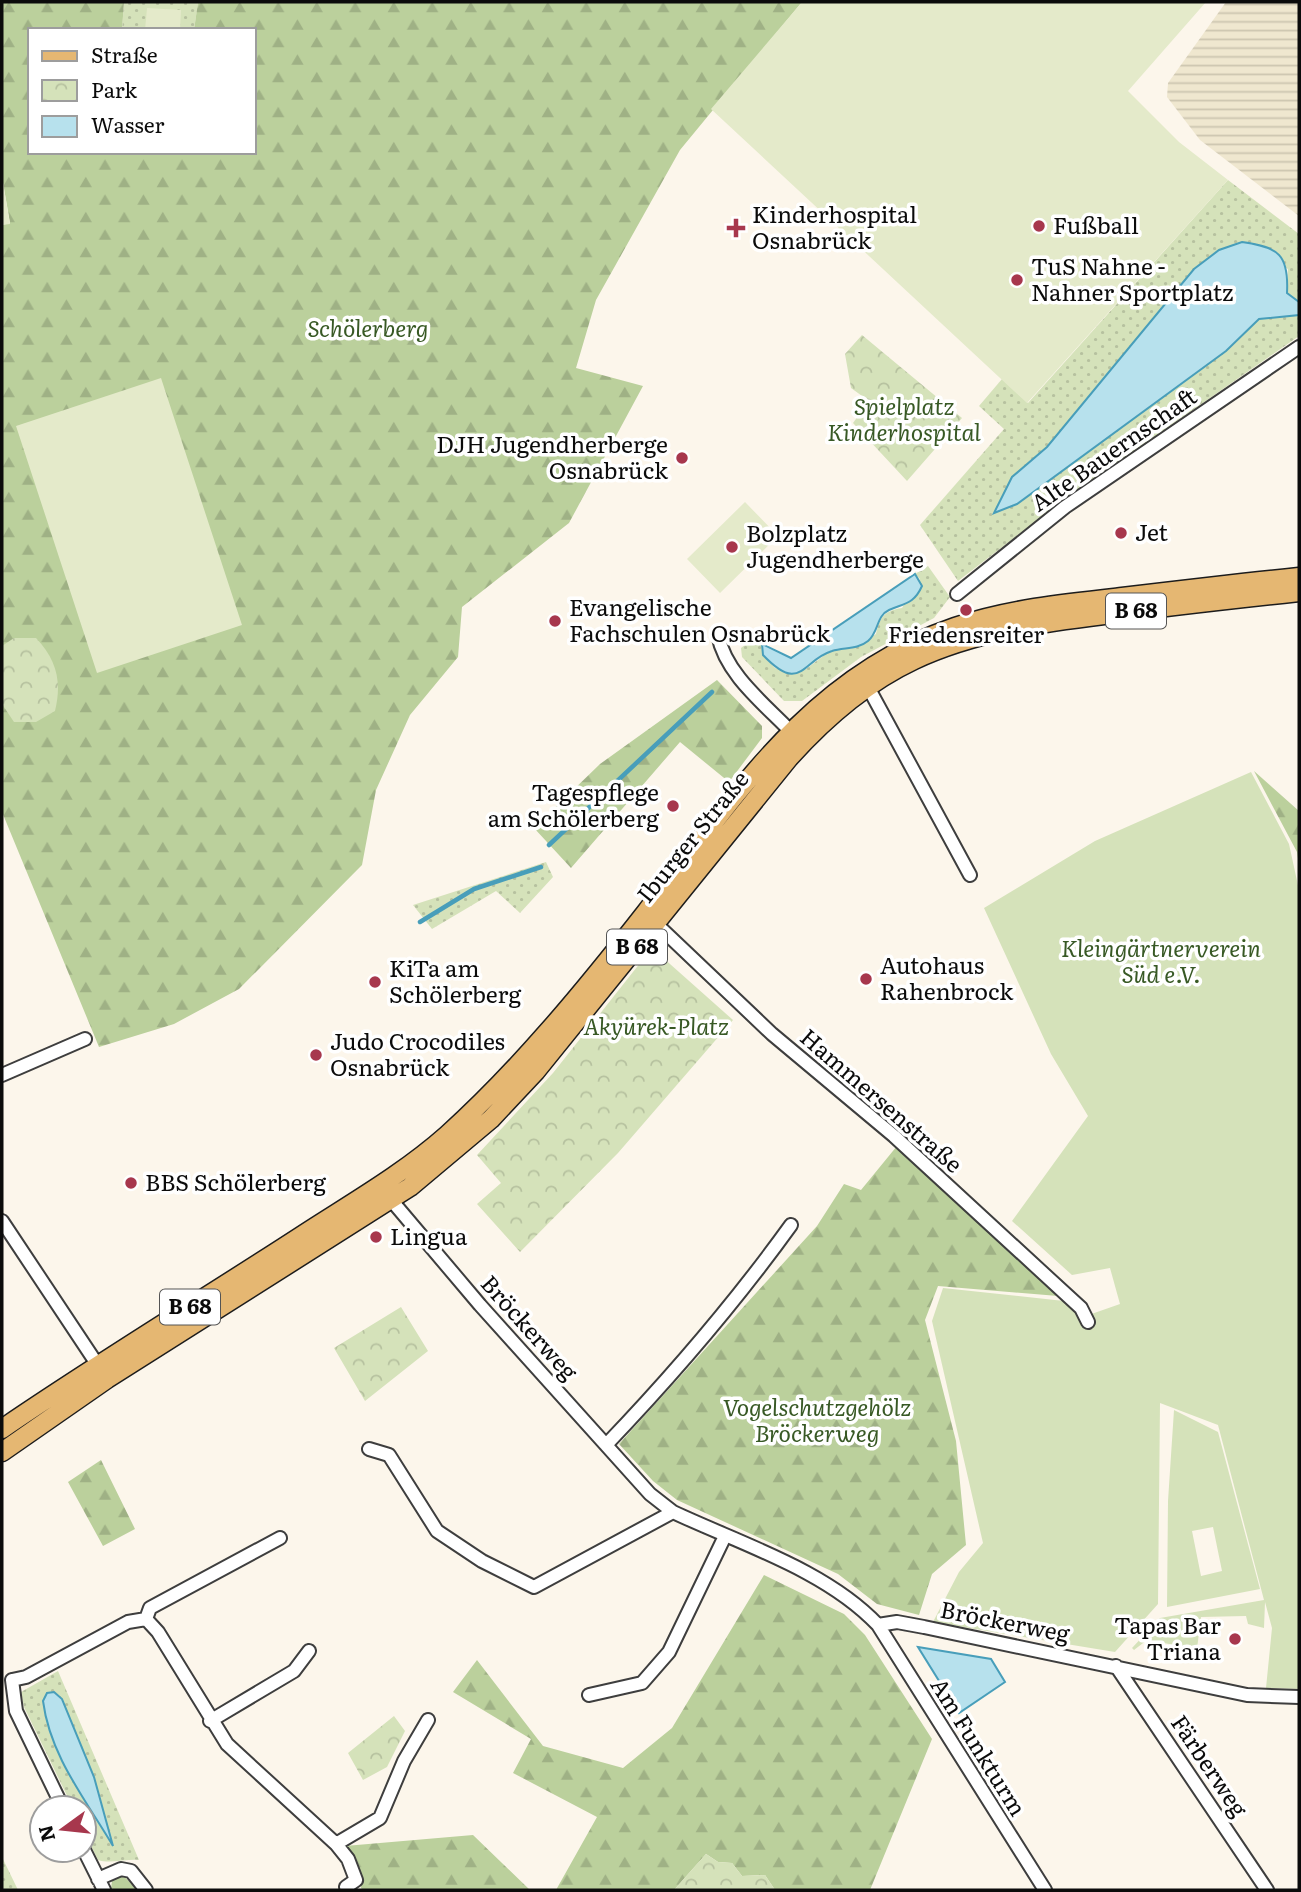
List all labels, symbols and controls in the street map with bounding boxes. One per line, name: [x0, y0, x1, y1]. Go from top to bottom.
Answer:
legend: [28, 28, 256, 154]
text: Straße: [91, 38, 158, 69]
text: Park: [91, 73, 137, 104]
text: Wasser: [91, 108, 164, 139]
place label: Kinderhospital Osnabrück: [752, 196, 917, 256]
place label: Fußball: [1053, 207, 1139, 241]
marker: Kinderhospital Osnabrück: [726, 218, 746, 238]
marker: Fußball: [1031, 218, 1047, 234]
place label: TuS Nahne - Nahner Sportplatz: [1031, 248, 1233, 308]
marker: TuS Nahne - Nahner Sportplatz: [1009, 272, 1025, 288]
park label: Schölerberg: [308, 310, 428, 344]
street label: Alte Bauernschaft: [1023, 378, 1203, 518]
park label: Spielplatz Kinderhospital: [827, 388, 981, 448]
place label: DJH Jugendherberge Osnabrück: [436, 426, 669, 486]
marker: DJH Jugendherberge Osnabrück: [674, 450, 690, 466]
place label: Jet: [1135, 514, 1168, 548]
place label: Bolzplatz Jugendherberge: [746, 515, 924, 575]
marker: Jet: [1113, 525, 1129, 541]
marker: Bolzplatz Jugendherberge: [724, 539, 740, 555]
place label: Evangelische Fachschulen Osnabrück: [569, 589, 831, 649]
road number: B 68: [1106, 594, 1166, 628]
marker: Friedensreiter: [958, 602, 974, 618]
marker: Evangelische Fachschulen Osnabrück: [547, 613, 563, 629]
place label: Friedensreiter: [888, 616, 1044, 650]
street label: Iburger Straße: [627, 762, 755, 909]
place label: Tagespflege am Schölerberg: [488, 774, 659, 834]
marker: Tagespflege am Schölerberg: [665, 798, 681, 814]
road number: B 68: [607, 930, 667, 964]
park label: Kleingärtnerverein Süd e.V.: [1061, 930, 1261, 990]
place label: Autohaus Rahenbrock: [880, 947, 1014, 1007]
place label: KiTa am Schölerberg: [389, 950, 521, 1010]
marker: Autohaus Rahenbrock: [858, 971, 874, 987]
marker: KiTa am Schölerberg: [367, 974, 383, 990]
park label: Akyürek-Platz: [583, 1008, 729, 1042]
street label: Hammersenstraße: [794, 1019, 971, 1180]
place label: Judo Crocodiles Osnabrück: [330, 1023, 505, 1083]
marker: Judo Crocodiles Osnabrück: [308, 1047, 324, 1063]
place label: BBS Schölerberg: [145, 1164, 326, 1198]
marker: BBS Schölerberg: [123, 1175, 139, 1191]
place label: Lingua: [390, 1218, 468, 1252]
marker: Lingua: [368, 1229, 384, 1245]
street label: Bröckerweg: [474, 1267, 587, 1387]
road number: B 68: [160, 1290, 220, 1324]
park label: Vogelschutzgehölz Bröckerweg: [723, 1389, 911, 1449]
street label: Bröckerweg: [938, 1591, 1073, 1649]
place label: Tapas Bar Triana: [1114, 1607, 1222, 1667]
marker: Tapas Bar Triana: [1227, 1631, 1243, 1647]
street label: Am Funkturm: [924, 1670, 1036, 1822]
street label: Färberweg: [1164, 1707, 1257, 1823]
north arrow: [28, 1794, 98, 1864]
text: N: [30, 1822, 61, 1845]

